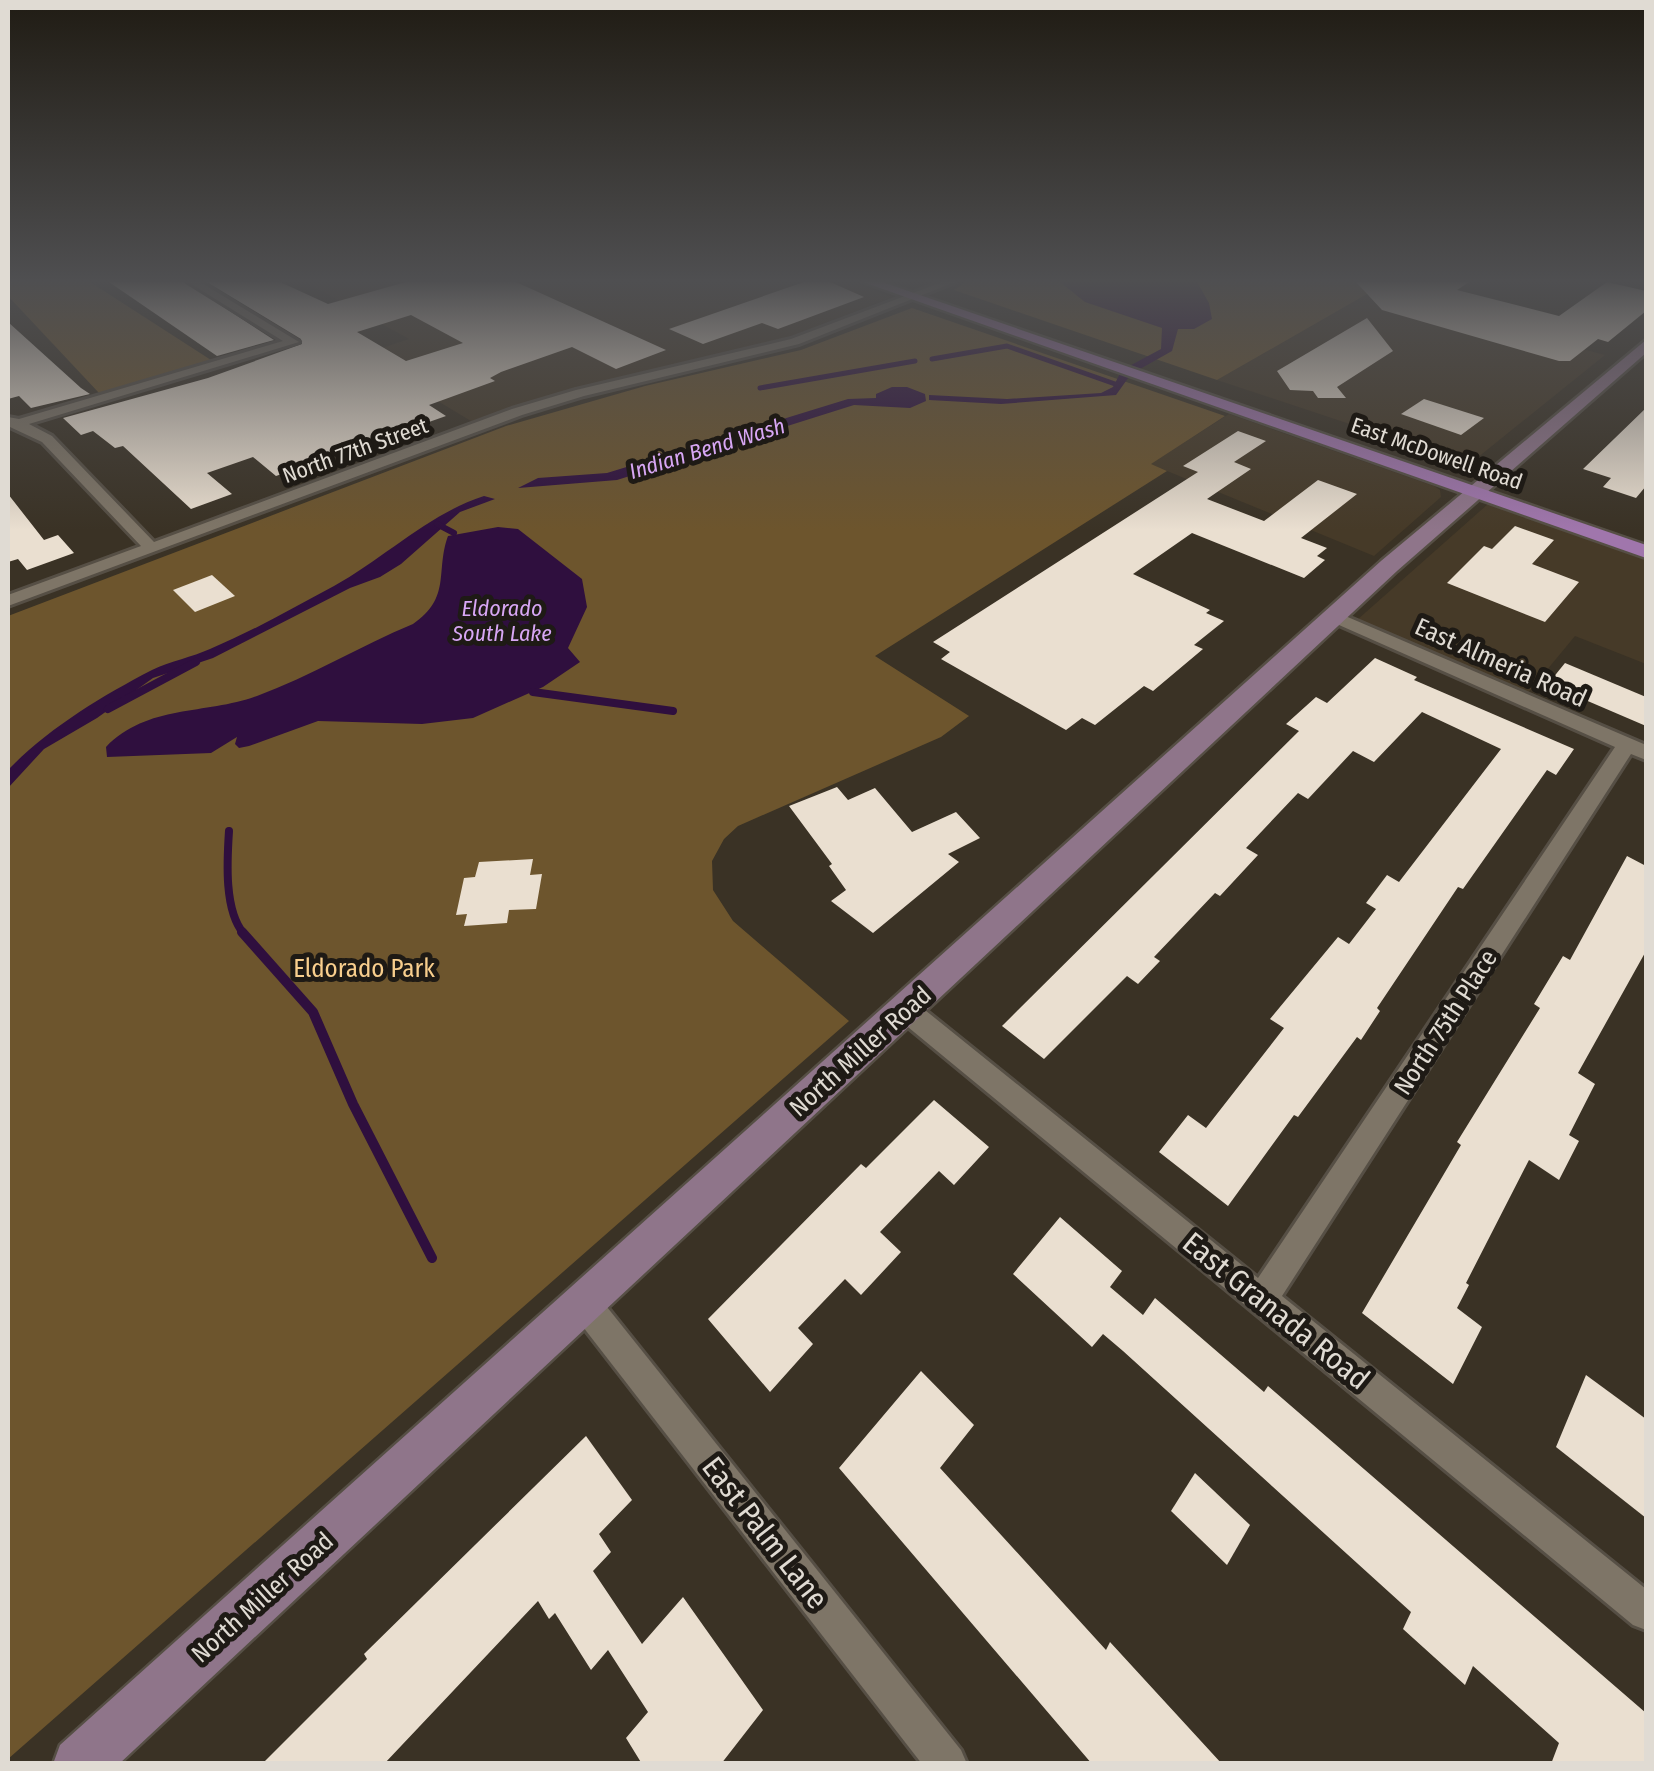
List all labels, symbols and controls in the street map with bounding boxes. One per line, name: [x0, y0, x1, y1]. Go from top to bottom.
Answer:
street label: North 77th Street: [279, 411, 432, 489]
street label: East McDowell Road: [1348, 411, 1526, 495]
water label: Indian Bend Wash: [626, 412, 788, 485]
water label: Eldorado South Lake: [451, 595, 552, 647]
street label: East Almeria Road: [1410, 612, 1591, 714]
street label: North 75th Place: [1388, 944, 1504, 1101]
park label: Eldorado Park: [293, 954, 435, 984]
street label: North Miller Road: [784, 980, 938, 1123]
street label: East Granada Road: [1175, 1225, 1377, 1397]
street label: East Palm Lane: [695, 1450, 835, 1616]
street label: North Miller Road: [186, 1526, 340, 1669]

